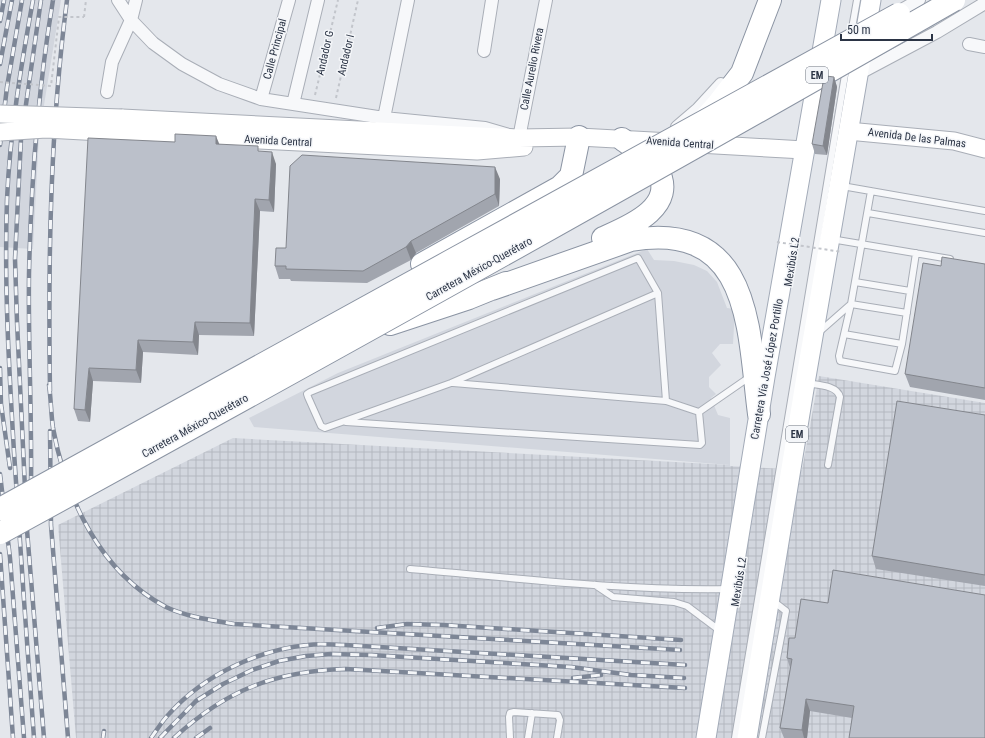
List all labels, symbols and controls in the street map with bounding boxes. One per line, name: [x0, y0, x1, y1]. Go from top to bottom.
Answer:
scale bar: [841, 16, 932, 42]
street label: Calle Principal: [261, 17, 289, 81]
text: 50 m: [847, 23, 871, 37]
street label: Calle Aurelio Rivera: [518, 27, 546, 111]
street label: Andador G: [314, 29, 336, 77]
street label: Andador I: [335, 33, 357, 77]
road number: EM: [806, 67, 828, 83]
street label: Avenida De las Palmas: [867, 126, 967, 150]
street label: Avenida Central: [244, 133, 312, 149]
street label: Avenida Central: [646, 134, 714, 152]
street label: Carretera México-Querétaro: [424, 234, 535, 304]
street label: Mexibús L2: [782, 236, 802, 288]
street label: Carretera Vía José López Portillo: [748, 297, 786, 440]
street label: Carretera México-Querétaro: [140, 391, 251, 461]
road number: EM: [786, 426, 808, 442]
street label: Mexibús L2: [729, 556, 749, 608]

